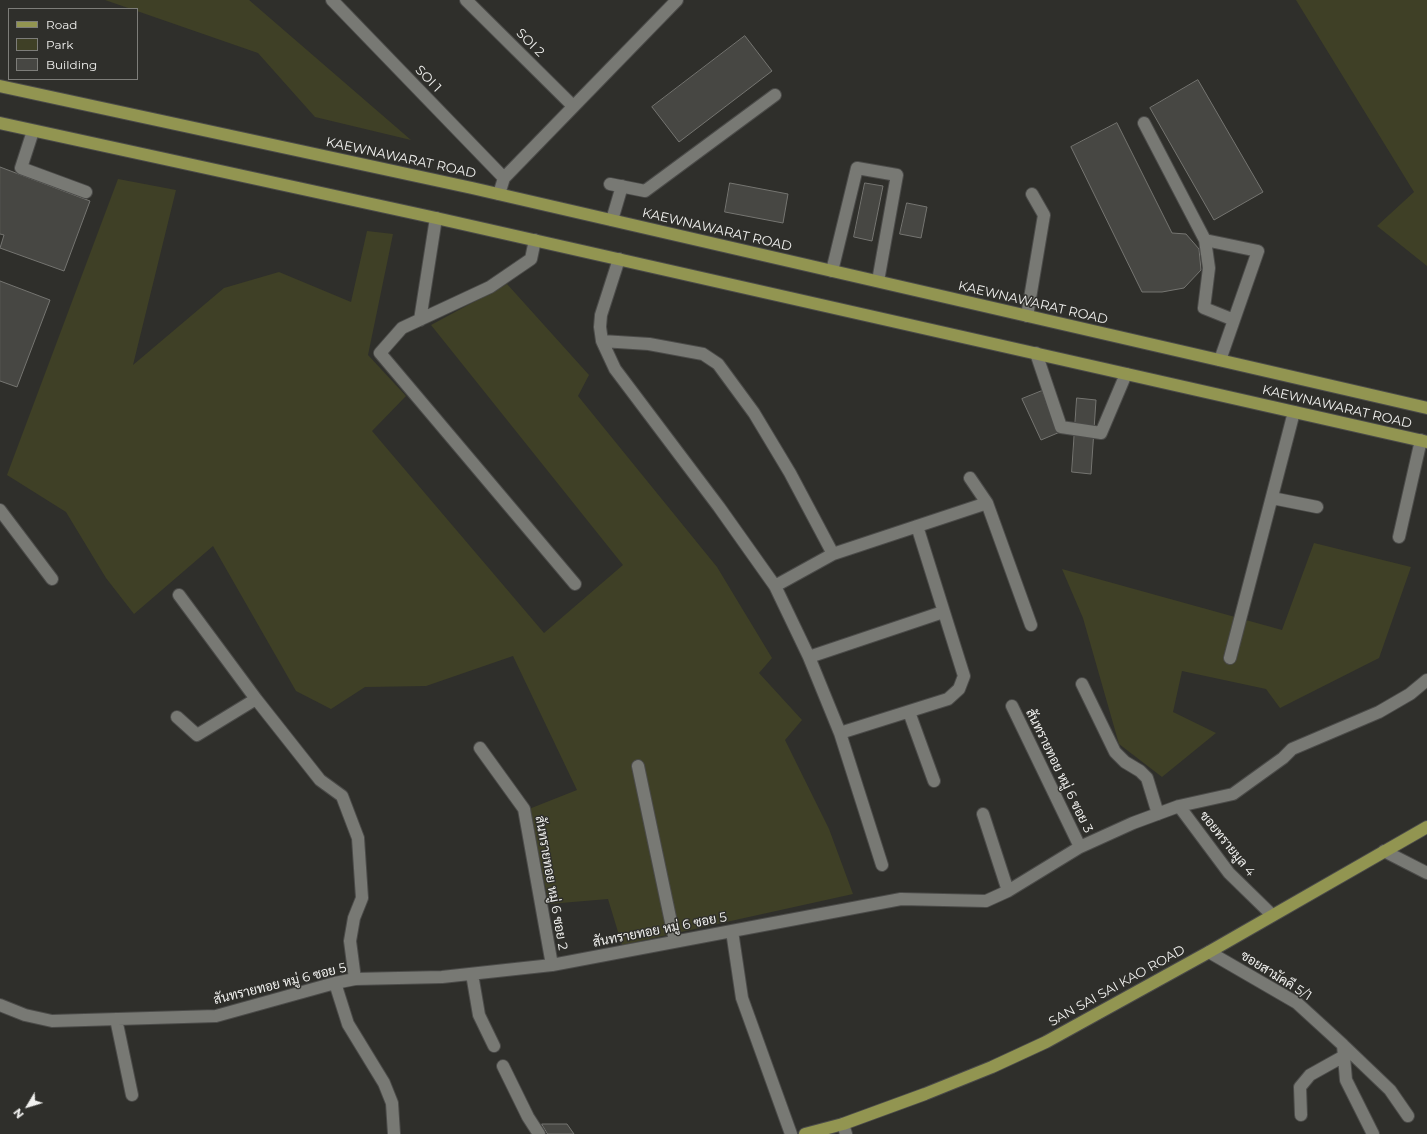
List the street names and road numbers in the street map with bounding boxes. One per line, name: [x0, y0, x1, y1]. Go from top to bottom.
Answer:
street label: SOI 2: [513, 26, 547, 60]
street label: SOI 1: [412, 62, 444, 96]
street label: KAEWNAWARAT ROAD: [324, 134, 478, 182]
street label: KAEWNAWARAT ROAD: [641, 205, 793, 255]
street label: KAEWNAWARAT ROAD: [957, 278, 1109, 328]
street label: KAEWNAWARAT ROAD: [1261, 382, 1413, 432]
street label: สันทรายทอย หมู่ 6 ซอย 3: [1022, 706, 1096, 836]
street label: ซอยทรายมูล 4: [1196, 808, 1258, 880]
street label: สันทรายทอย หมู่ 6 ซอย 2: [531, 815, 571, 951]
street label: สันทรายทอย หมู่ 6 ซอย 5: [592, 909, 728, 951]
street label: SAN SAI SAI KAO ROAD: [1046, 942, 1188, 1030]
street label: ซอยสามัคคี 5/1: [1238, 948, 1314, 1004]
street label: สันทรายทอย หมู่ 6 ซอย 5: [212, 960, 348, 1008]

